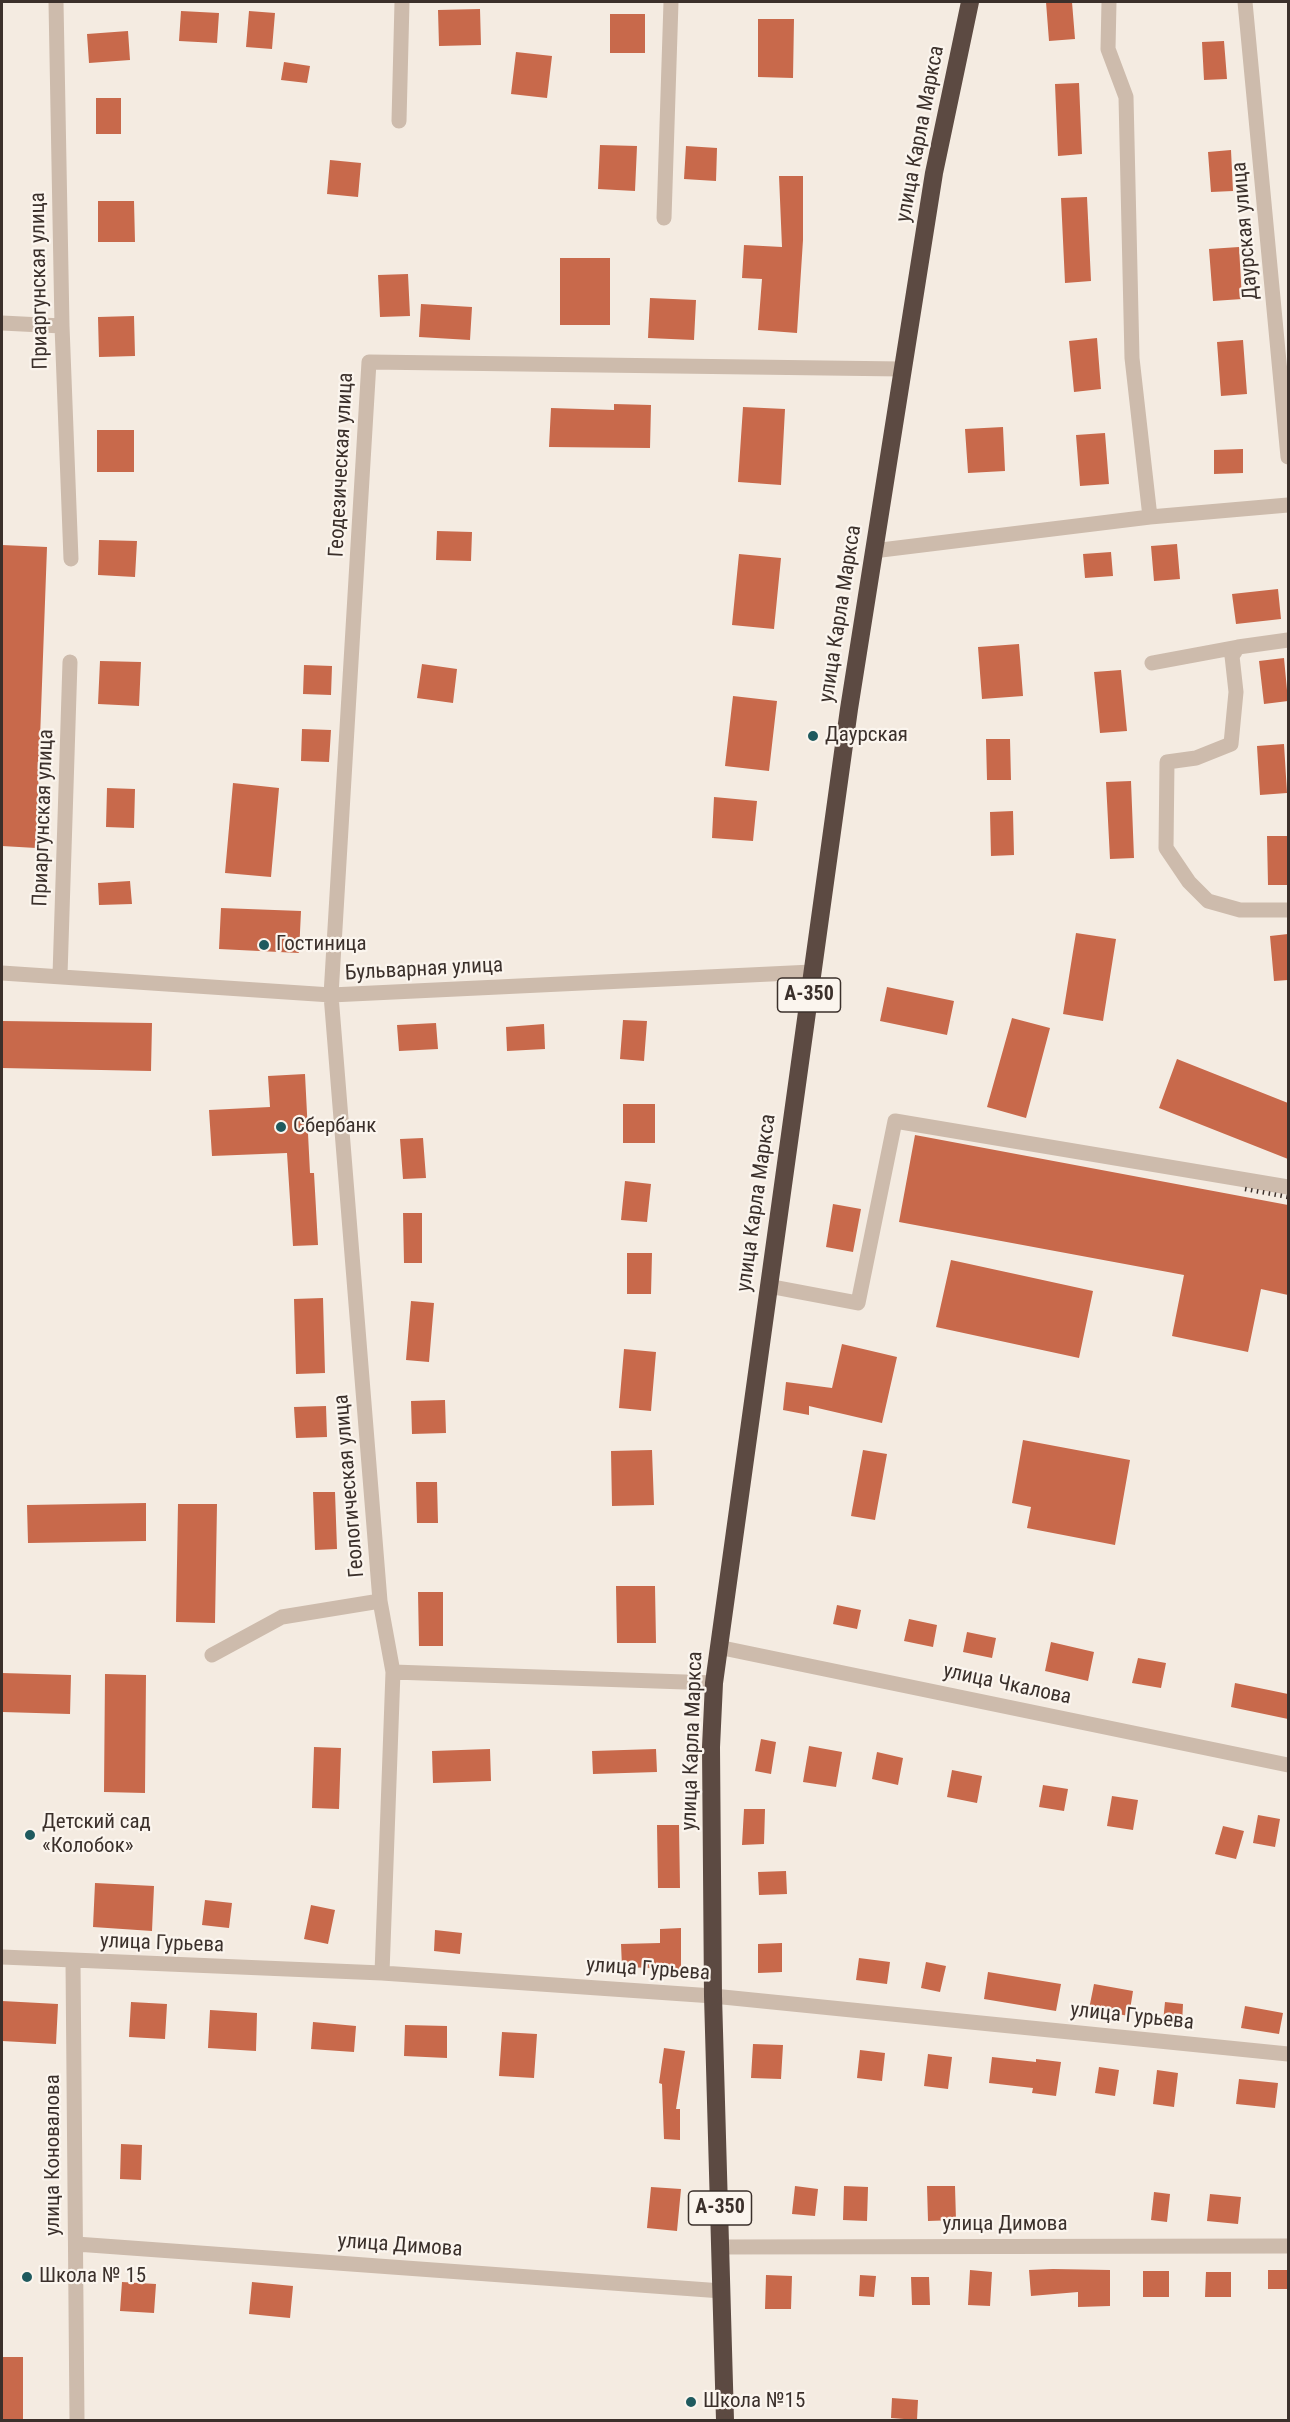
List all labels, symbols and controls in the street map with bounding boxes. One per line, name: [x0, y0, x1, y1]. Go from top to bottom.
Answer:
street label: улица Карла Маркса: [892, 44, 950, 224]
street label: Даурская улица: [1227, 161, 1265, 301]
street label: Приаргунская улица: [26, 192, 54, 370]
street label: Геодезическая улица: [325, 372, 359, 558]
street label: улица Карла Маркса: [815, 524, 867, 704]
place label: Даурская: [825, 723, 908, 749]
street label: Приаргунская улица: [28, 729, 60, 907]
marker: Даурская: [806, 729, 820, 743]
place label: Гостиница: [276, 932, 367, 958]
marker: Гостиница: [257, 938, 271, 952]
street label: Бульварная улица: [344, 953, 504, 987]
road number: А-350: [778, 978, 840, 1012]
street label: улица Карла Маркса: [732, 1113, 782, 1293]
place label: Сбербанк: [293, 1114, 376, 1140]
marker: Сбербанк: [274, 1120, 288, 1134]
street label: Геологическая улица: [329, 1393, 371, 1579]
street label: улица Карла Маркса: [677, 1651, 709, 1831]
street label: улица Чкалова: [941, 1659, 1073, 1711]
place label: Детский сад «Колобок»: [42, 1810, 151, 1860]
marker: Детский сад «Колобок»: [23, 1828, 37, 1842]
street label: улица Гурьева: [100, 1929, 224, 1959]
street label: улица Гурьева: [585, 1953, 711, 1987]
street label: улица Гурьева: [1069, 1998, 1195, 2036]
street label: улица Коновалова: [41, 2074, 67, 2236]
road number: А-350: [688, 2191, 752, 2225]
street label: улица Димова: [943, 2212, 1067, 2238]
street label: улица Димова: [337, 2229, 463, 2263]
place label: Школа № 15: [39, 2264, 146, 2290]
marker: Школа № 15: [20, 2270, 34, 2284]
place label: Школа №15: [703, 2389, 805, 2415]
marker: Школа №15: [684, 2395, 698, 2409]

